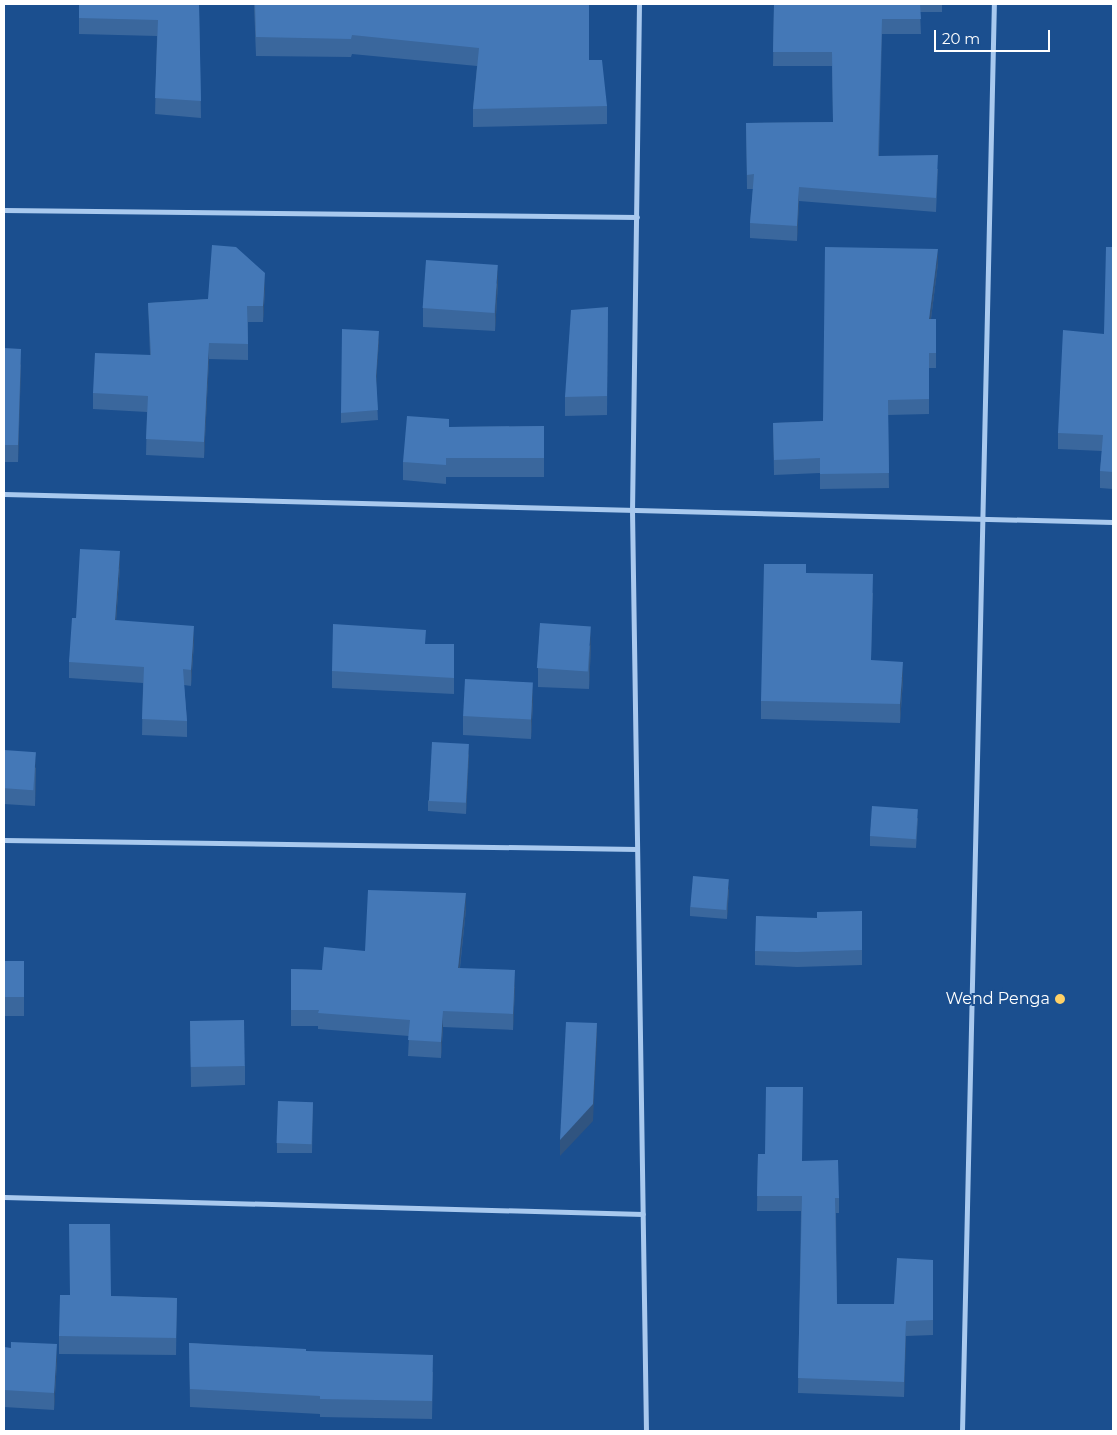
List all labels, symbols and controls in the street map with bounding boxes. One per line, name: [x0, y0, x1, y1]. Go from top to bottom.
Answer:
scale bar: [937, 20, 1053, 52]
text: 20 m: [942, 29, 980, 48]
place label: Wend Penga: [945, 989, 1050, 1009]
marker: Wend Penga: [1054, 993, 1066, 1005]

